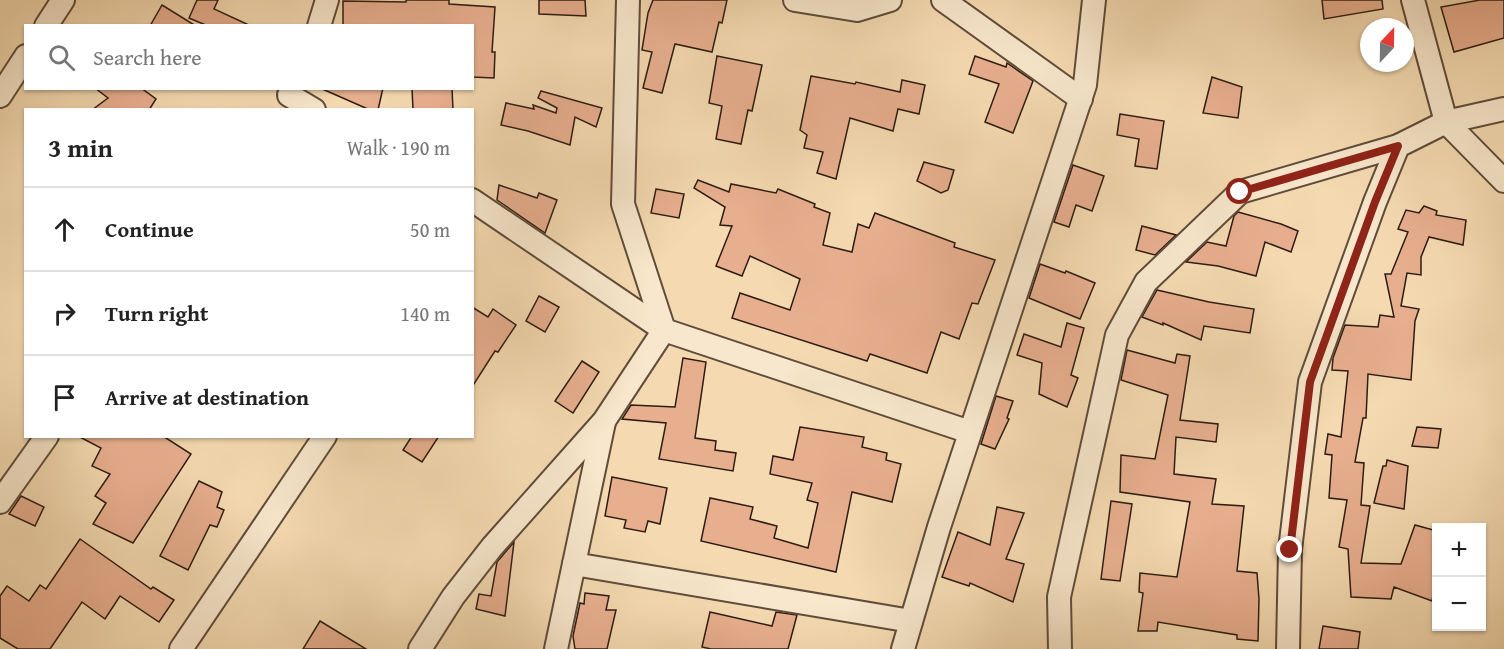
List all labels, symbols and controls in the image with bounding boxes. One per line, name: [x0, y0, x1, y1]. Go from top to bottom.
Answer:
north arrow: [1360, 18, 1414, 72]
search box: [24, 24, 474, 90]
icon: search: [45, 41, 78, 74]
text: Search here: [93, 41, 202, 73]
text: 3 min: [48, 128, 113, 167]
text: Walk · 190 m: [347, 133, 450, 162]
route start: [1226, 178, 1252, 204]
icon: ahead: [48, 213, 81, 246]
text: Continue: [105, 213, 194, 245]
text: 50 m: [410, 215, 450, 244]
icon: right: [48, 297, 81, 330]
text: Turn right: [105, 297, 208, 329]
text: 140 m: [400, 299, 450, 328]
icon: arrive: [48, 381, 81, 414]
text: Arrive at destination: [105, 381, 309, 413]
map controls: [1432, 523, 1486, 631]
button: +: [1432, 523, 1486, 577]
route end: [1276, 536, 1302, 562]
button: −: [1432, 577, 1486, 631]

